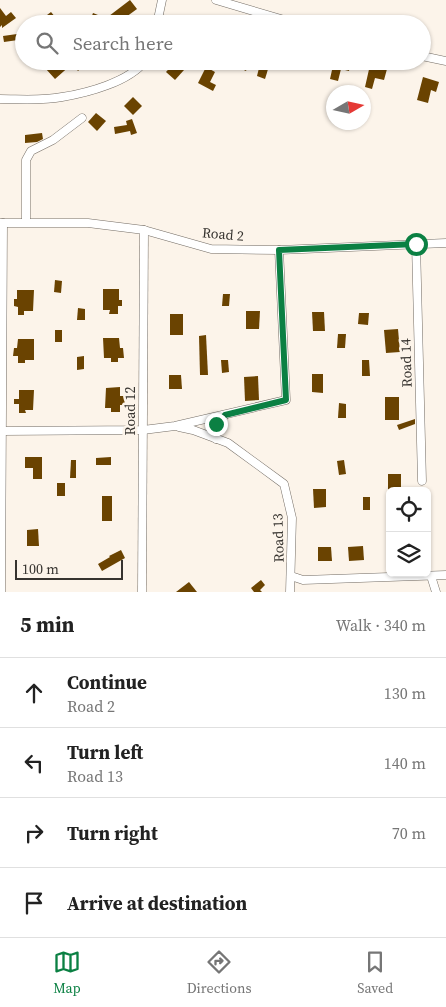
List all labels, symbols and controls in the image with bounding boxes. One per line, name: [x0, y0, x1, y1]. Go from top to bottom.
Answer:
search box: [15, 15, 431, 70]
icon: search: [33, 29, 61, 57]
text: Search here: [73, 30, 173, 56]
north arrow: [326, 85, 371, 130]
street label: Road 2: [201, 222, 245, 246]
route start: [405, 233, 428, 256]
street label: Road 14: [395, 338, 417, 388]
street label: Road 12: [120, 387, 140, 436]
route end: [205, 413, 228, 436]
map controls: [386, 487, 431, 577]
button: locate: [386, 487, 431, 532]
street label: Road 13: [267, 513, 289, 563]
button: layers: [386, 532, 431, 577]
scale bar: [15, 557, 122, 580]
text: 100 m: [22, 559, 59, 579]
text: 5 min: [20, 610, 75, 639]
text: Walk · 340 m: [336, 614, 426, 636]
text: Continue: [67, 669, 147, 695]
icon: ahead: [20, 679, 48, 707]
text: 130 m: [384, 682, 426, 704]
text: Road 2: [67, 695, 115, 717]
text: Turn left: [67, 739, 143, 765]
icon: left: [20, 749, 48, 777]
text: 140 m: [384, 752, 426, 774]
text: Road 13: [67, 765, 123, 787]
icon: right: [20, 819, 48, 847]
text: Turn right: [67, 820, 158, 846]
text: 70 m: [392, 822, 426, 844]
icon: arrive: [20, 889, 48, 917]
text: Arrive at destination: [67, 890, 247, 916]
tab: Map: [53, 948, 81, 998]
tab: Directions: [187, 948, 251, 998]
tab: Saved: [357, 948, 393, 998]

